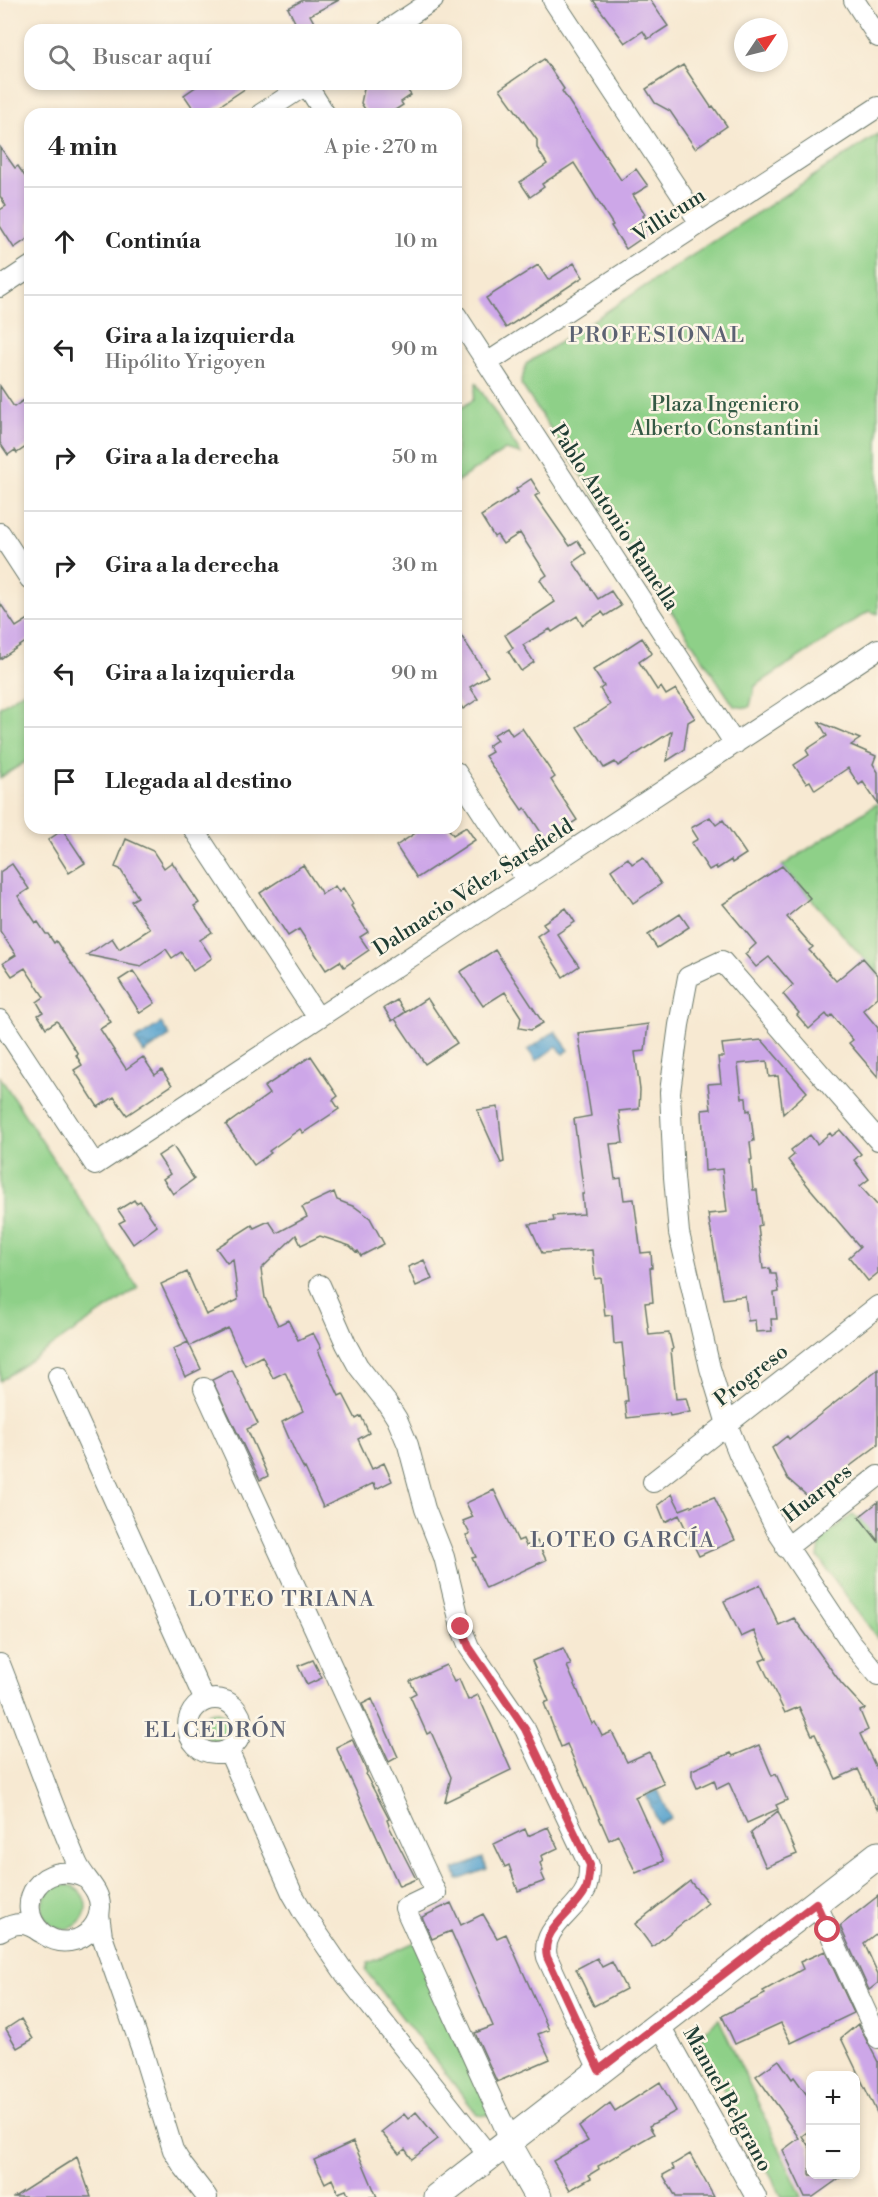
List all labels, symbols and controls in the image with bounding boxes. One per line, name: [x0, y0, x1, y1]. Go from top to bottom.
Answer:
north arrow: [734, 18, 788, 72]
search box: [24, 24, 462, 90]
icon: search: [45, 41, 78, 74]
text: Buscar aquí: [93, 44, 211, 71]
text: 4 min: [48, 131, 118, 163]
text: A pie · 270 m: [325, 135, 438, 160]
street label: Villicum: [628, 183, 711, 249]
icon: ahead: [48, 225, 81, 258]
text: Continúa: [105, 228, 201, 255]
text: 10 m: [395, 229, 438, 254]
district label: PROFESIONAL: [568, 322, 746, 349]
text: Gira a la izquierda: [105, 323, 295, 350]
icon: left: [48, 333, 81, 366]
text: 90 m: [391, 337, 438, 362]
text: Hipólito Yrigoyen: [105, 350, 266, 375]
park label: Plaza Ingeniero Alberto Constantini: [630, 392, 820, 442]
street label: Pablo Antonio Ramella: [544, 419, 684, 616]
icon: right: [48, 441, 81, 474]
text: Gira a la derecha: [105, 444, 279, 471]
text: 50 m: [392, 445, 438, 470]
icon: right: [48, 549, 81, 582]
text: Gira a la derecha: [105, 552, 279, 579]
text: 30 m: [392, 553, 438, 578]
icon: left: [48, 657, 81, 690]
text: Gira a la izquierda: [105, 660, 295, 687]
text: 90 m: [391, 661, 438, 686]
icon: arrive: [48, 765, 81, 798]
text: Llegada al destino: [105, 768, 292, 795]
street label: Dalmacio Vélez Sarsfield: [369, 813, 579, 962]
street label: Progreso: [709, 1339, 794, 1413]
street label: Huarpes: [778, 1459, 858, 1529]
district label: LOTEO GARCÍA: [530, 1526, 716, 1554]
district label: LOTEO TRIANA: [188, 1586, 376, 1613]
route end: [447, 1613, 473, 1639]
district label: EL CEDRÓN: [144, 1715, 288, 1744]
route start: [814, 1916, 840, 1942]
street label: Manuel Belgrano: [677, 2022, 778, 2177]
map controls: [806, 2071, 860, 2179]
button: +: [806, 2071, 860, 2125]
button: −: [806, 2125, 860, 2179]

